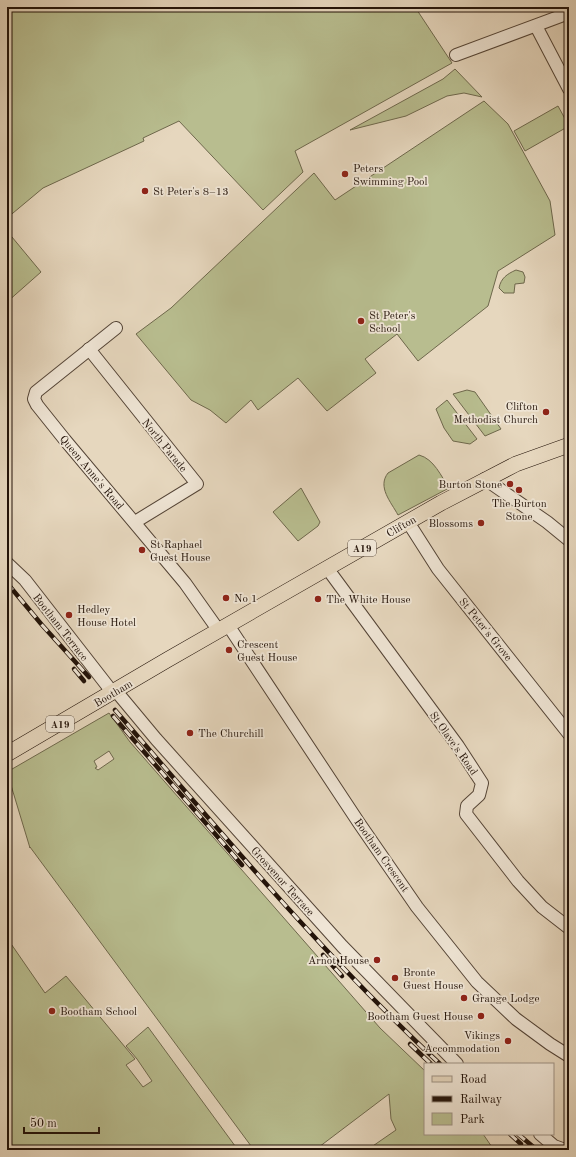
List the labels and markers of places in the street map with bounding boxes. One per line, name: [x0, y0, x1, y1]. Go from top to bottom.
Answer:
place label: Peters Swimming Pool: [353, 164, 428, 188]
marker: Peters Swimming Pool: [340, 169, 350, 179]
marker: St Peter's 8–13: [140, 186, 150, 196]
place label: St Peter's 8–13: [153, 187, 229, 198]
place label: St Peter's School: [369, 311, 416, 335]
marker: St Peter's School: [356, 316, 366, 326]
place label: Clifton Methodist Church: [453, 402, 538, 426]
marker: Clifton Methodist Church: [541, 407, 551, 417]
marker: Burton Stone: [505, 479, 515, 489]
place label: Burton Stone: [439, 480, 502, 491]
marker: The Burton Stone: [514, 485, 524, 495]
place label: The Burton Stone: [491, 499, 547, 523]
marker: Blossoms: [476, 518, 486, 528]
place label: Blossoms: [428, 519, 473, 530]
place label: St Raphael Guest House: [150, 540, 210, 564]
marker: St Raphael Guest House: [137, 545, 147, 555]
marker: No 1: [221, 593, 231, 603]
place label: No 1: [234, 594, 257, 605]
marker: The White House: [313, 594, 323, 604]
place label: The White House: [326, 595, 411, 606]
place label: Hedley House Hotel: [77, 605, 136, 629]
marker: Hedley House Hotel: [64, 610, 74, 620]
place label: Crescent Guest House: [237, 640, 297, 664]
marker: Crescent Guest House: [224, 645, 234, 655]
marker: The Churchill: [185, 728, 195, 738]
place label: The Churchill: [198, 729, 263, 740]
marker: Arnot House: [372, 955, 382, 965]
place label: Arnot House: [308, 956, 369, 967]
place label: Bronte Guest House: [403, 968, 463, 992]
marker: Bronte Guest House: [390, 973, 400, 983]
marker: Grange Lodge: [459, 993, 469, 1003]
place label: Grange Lodge: [472, 994, 539, 1005]
marker: Bootham School: [47, 1006, 57, 1016]
place label: Bootham School: [60, 1007, 137, 1018]
marker: Bootham Guest House: [476, 1011, 486, 1021]
place label: Bootham Guest House: [367, 1012, 473, 1023]
place label: Vikings Accommodation: [424, 1031, 500, 1055]
marker: Vikings Accommodation: [503, 1036, 513, 1046]

